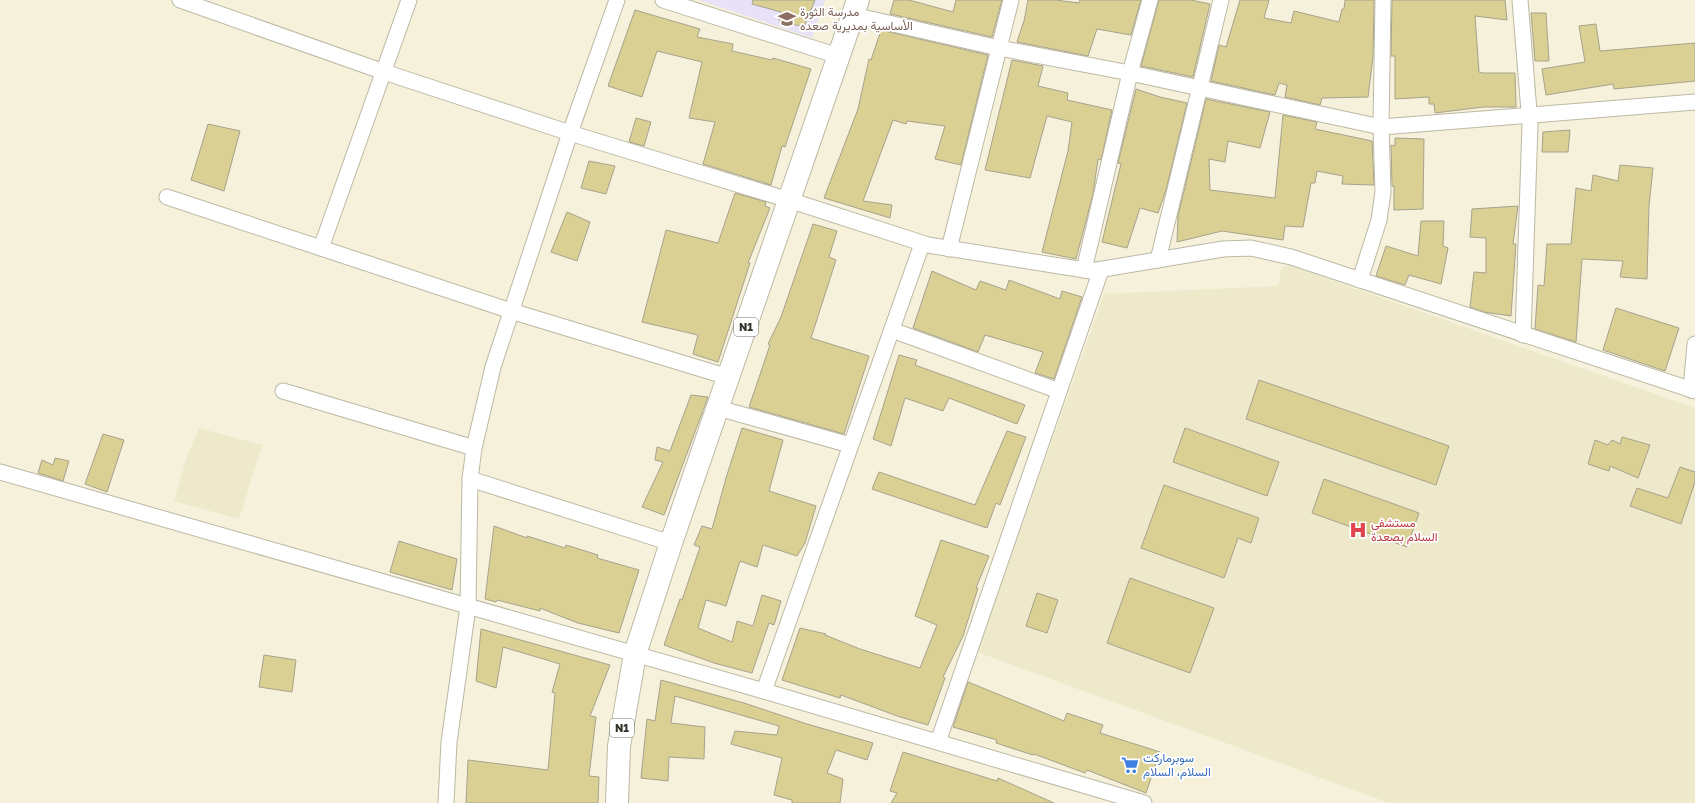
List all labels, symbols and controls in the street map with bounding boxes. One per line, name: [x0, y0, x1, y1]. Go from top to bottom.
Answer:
place label: مدرسة الثورة الأساسية بمديرية صعده: [800, 4, 913, 34]
school or university icon: مدرسة الثورة الأساسية بمديرية صعده: [777, 9, 797, 29]
road number: N1: [734, 318, 758, 336]
place label: مستشفى السلام بصعدة: [1371, 515, 1437, 545]
hospital icon: مستشفى السلام بصعدة: [1348, 520, 1368, 540]
road number: N1: [610, 719, 634, 737]
place label: سوبرماركت السلام، السلام: [1143, 750, 1211, 780]
supermarket icon: سوبرماركت السلام، السلام: [1120, 755, 1140, 775]

